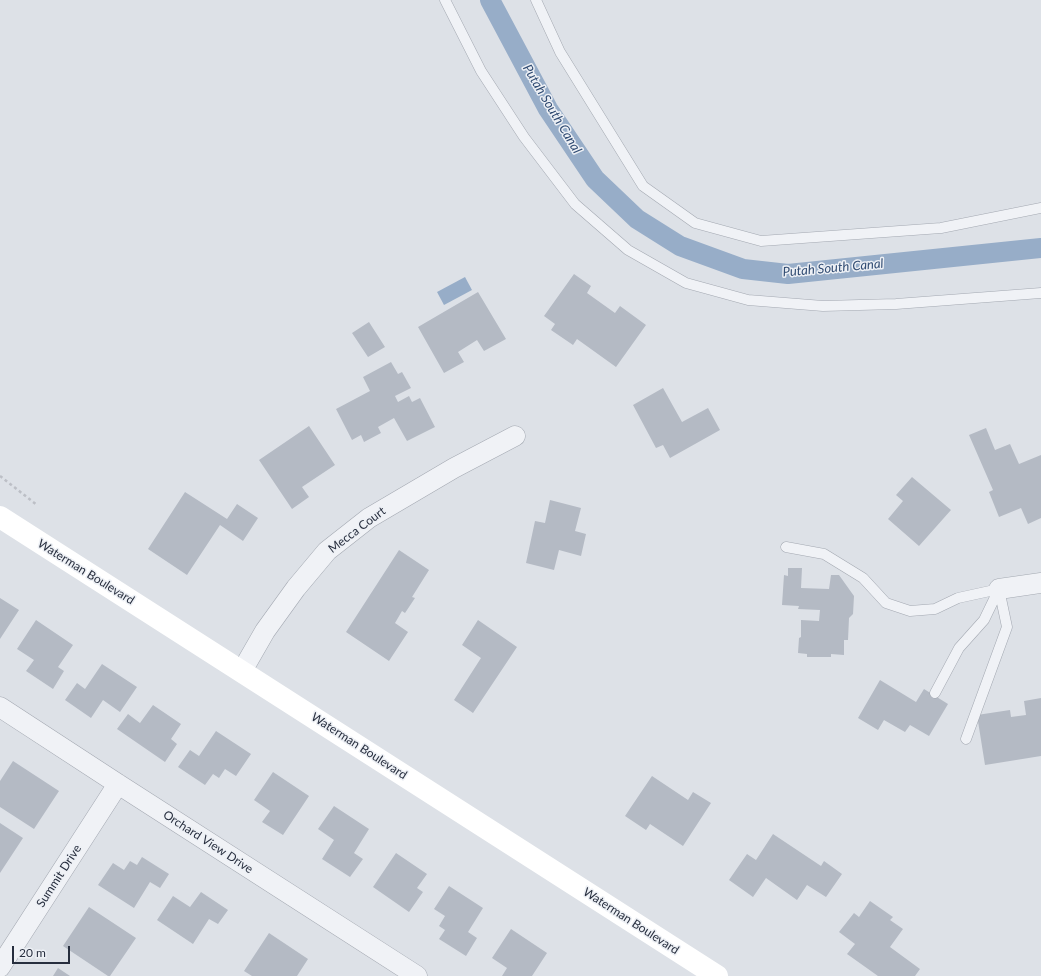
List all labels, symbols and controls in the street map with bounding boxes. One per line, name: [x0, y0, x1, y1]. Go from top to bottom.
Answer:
water label: Putah South Canal: [519, 62, 585, 156]
water label: Putah South Canal: [782, 256, 884, 280]
street label: Mecca Court: [326, 504, 388, 556]
street label: Waterman Boulevard: [35, 536, 137, 608]
street label: Waterman Boulevard: [308, 710, 410, 782]
street label: Orchard View Drive: [160, 808, 256, 876]
street label: Summit Drive: [33, 842, 85, 910]
street label: Waterman Boulevard: [580, 885, 682, 957]
scale bar: [14, 938, 72, 964]
text: 20 m: [19, 945, 46, 960]

